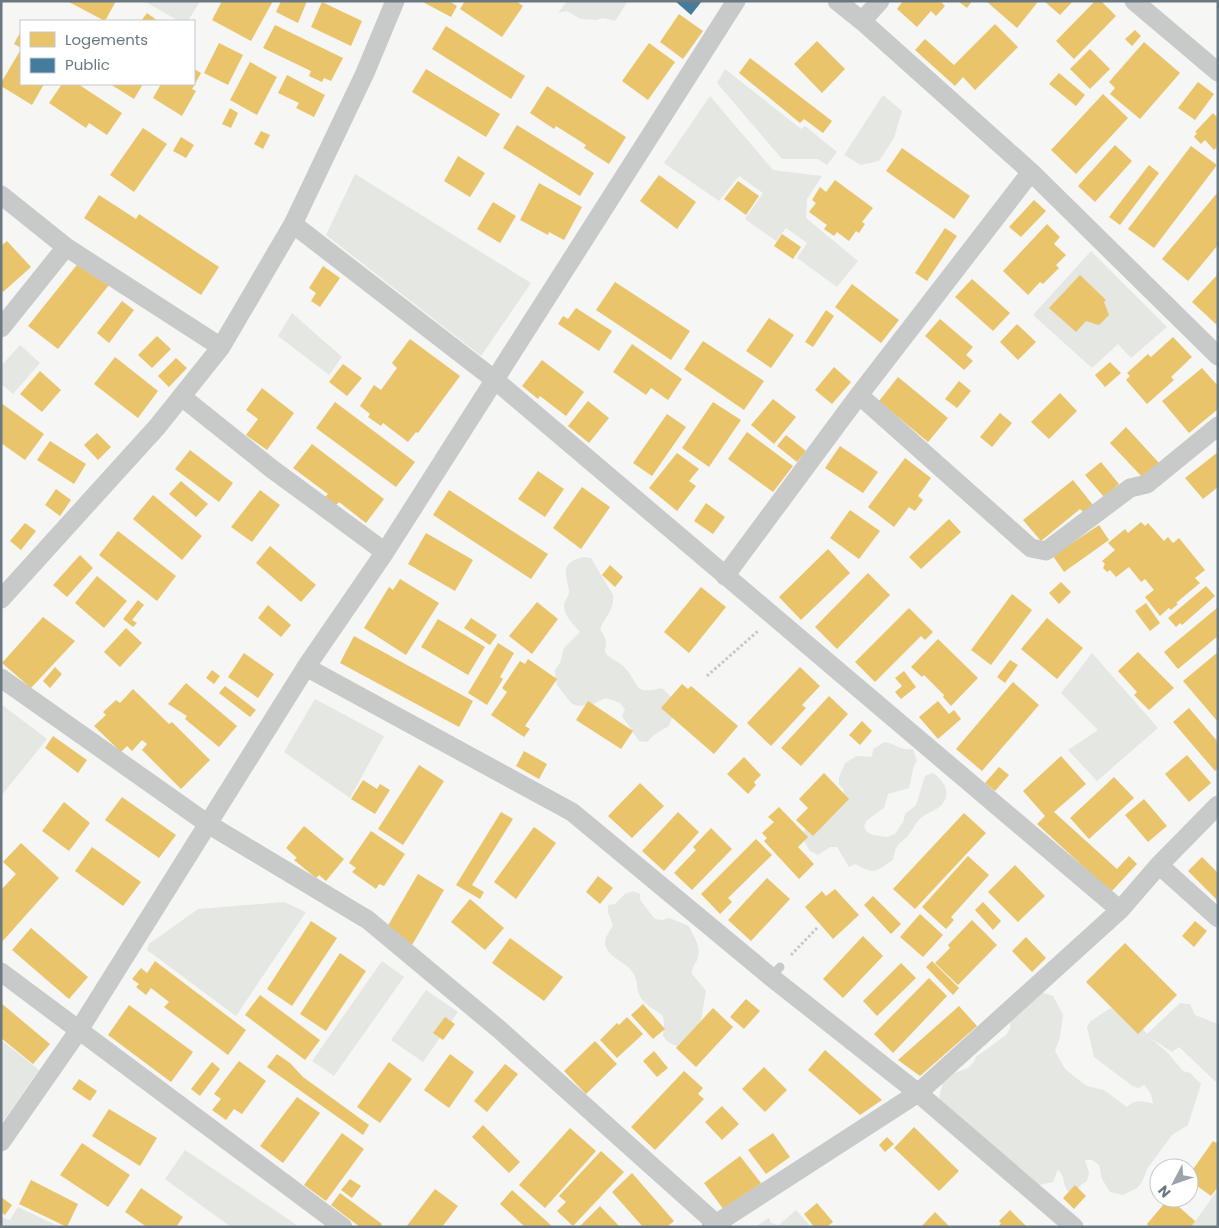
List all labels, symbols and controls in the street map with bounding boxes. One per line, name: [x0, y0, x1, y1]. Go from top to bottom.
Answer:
legend: [20, 20, 195, 85]
text: Logements: [65, 29, 148, 50]
text: Public: [65, 54, 110, 75]
north arrow: [1149, 1158, 1199, 1208]
text: N: [1153, 1181, 1175, 1202]

